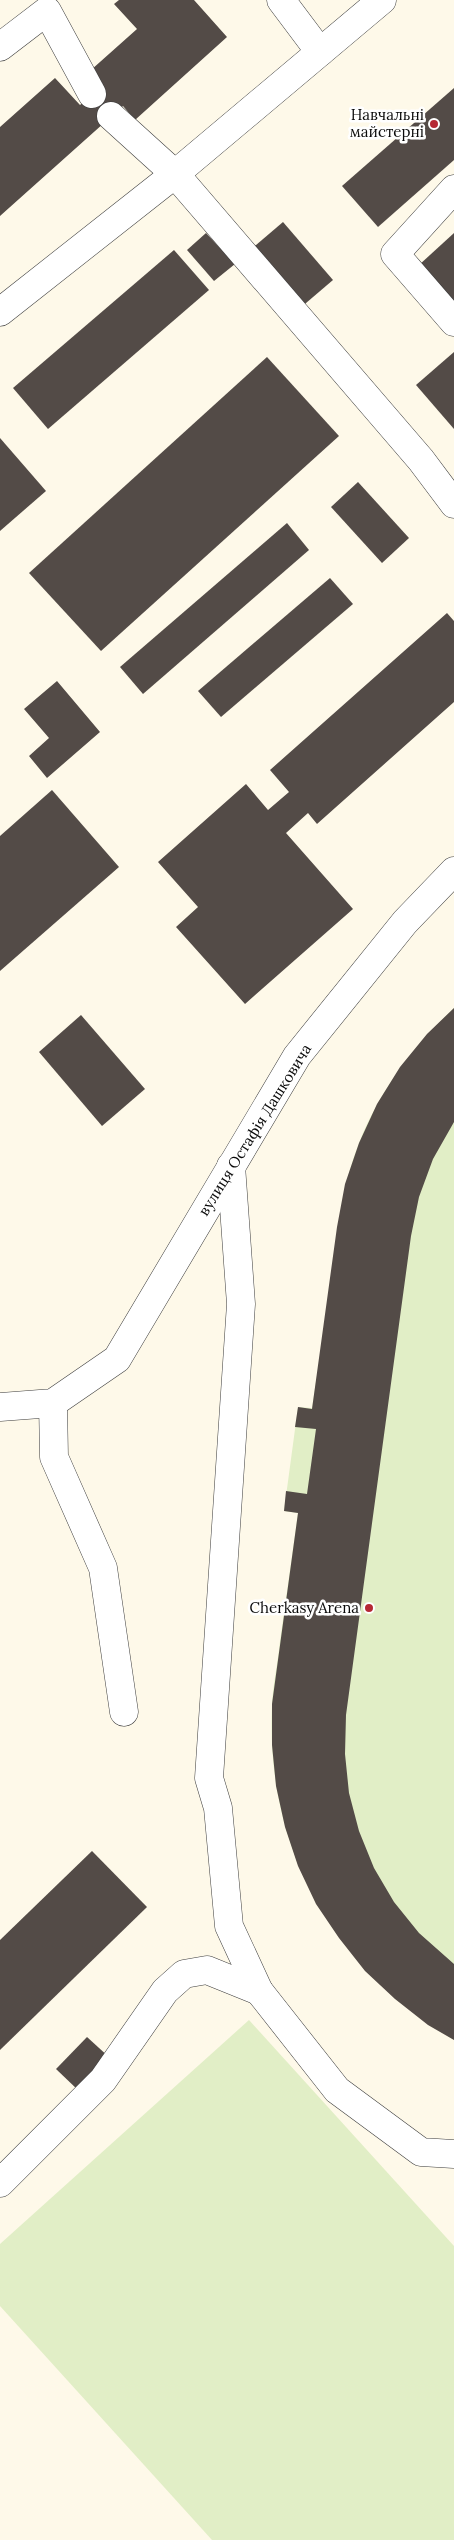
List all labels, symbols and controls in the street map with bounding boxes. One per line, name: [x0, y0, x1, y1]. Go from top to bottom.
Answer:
place label: Навчальні майстерні: [350, 105, 424, 141]
marker: Навчальні майстерні: [428, 118, 440, 130]
street label: вулиця Остафія Дашковича: [194, 1040, 315, 1219]
place label: Cherkasy Arena: [250, 1598, 359, 1617]
marker: Cherkasy Arena: [363, 1602, 375, 1614]

